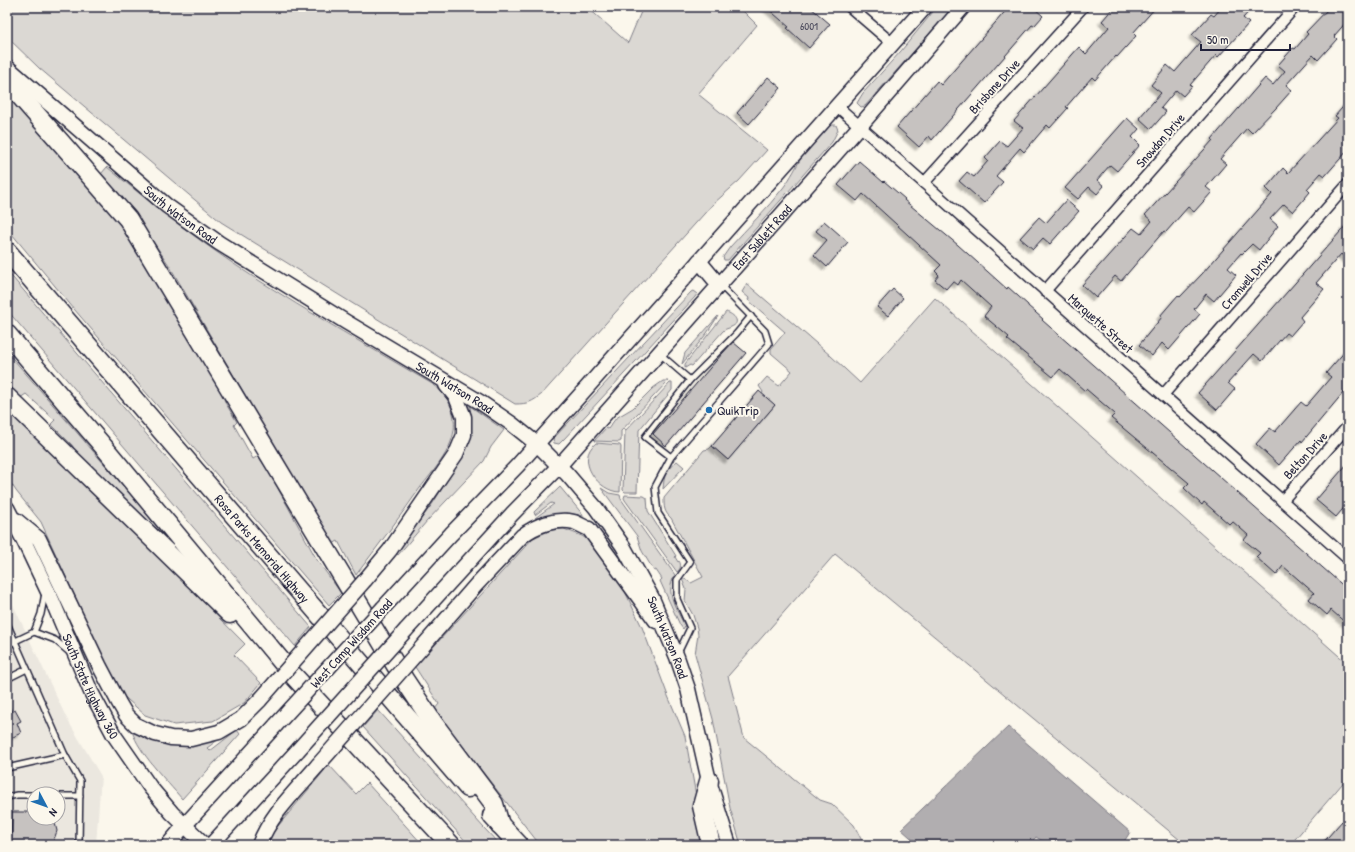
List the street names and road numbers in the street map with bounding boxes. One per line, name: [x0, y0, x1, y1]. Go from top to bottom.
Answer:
street label: Brisbane Drive: [964, 55, 1024, 117]
street label: Snowdon Drive: [1131, 109, 1189, 171]
street label: South Watson Road: [140, 181, 221, 248]
street label: East Sublett Road: [728, 201, 795, 274]
street label: Cromwell Drive: [1216, 249, 1276, 313]
street label: Marquette Street: [1065, 289, 1138, 357]
street label: South Watson Road: [413, 357, 497, 418]
street label: Belton Drive: [1279, 427, 1331, 483]
street label: Rosa Parks Memorial Highway: [211, 490, 314, 607]
street label: South Watson Road: [643, 593, 693, 681]
street label: West Camp Wisdom Road: [306, 594, 396, 692]
street label: South State Highway 360: [58, 631, 123, 743]

